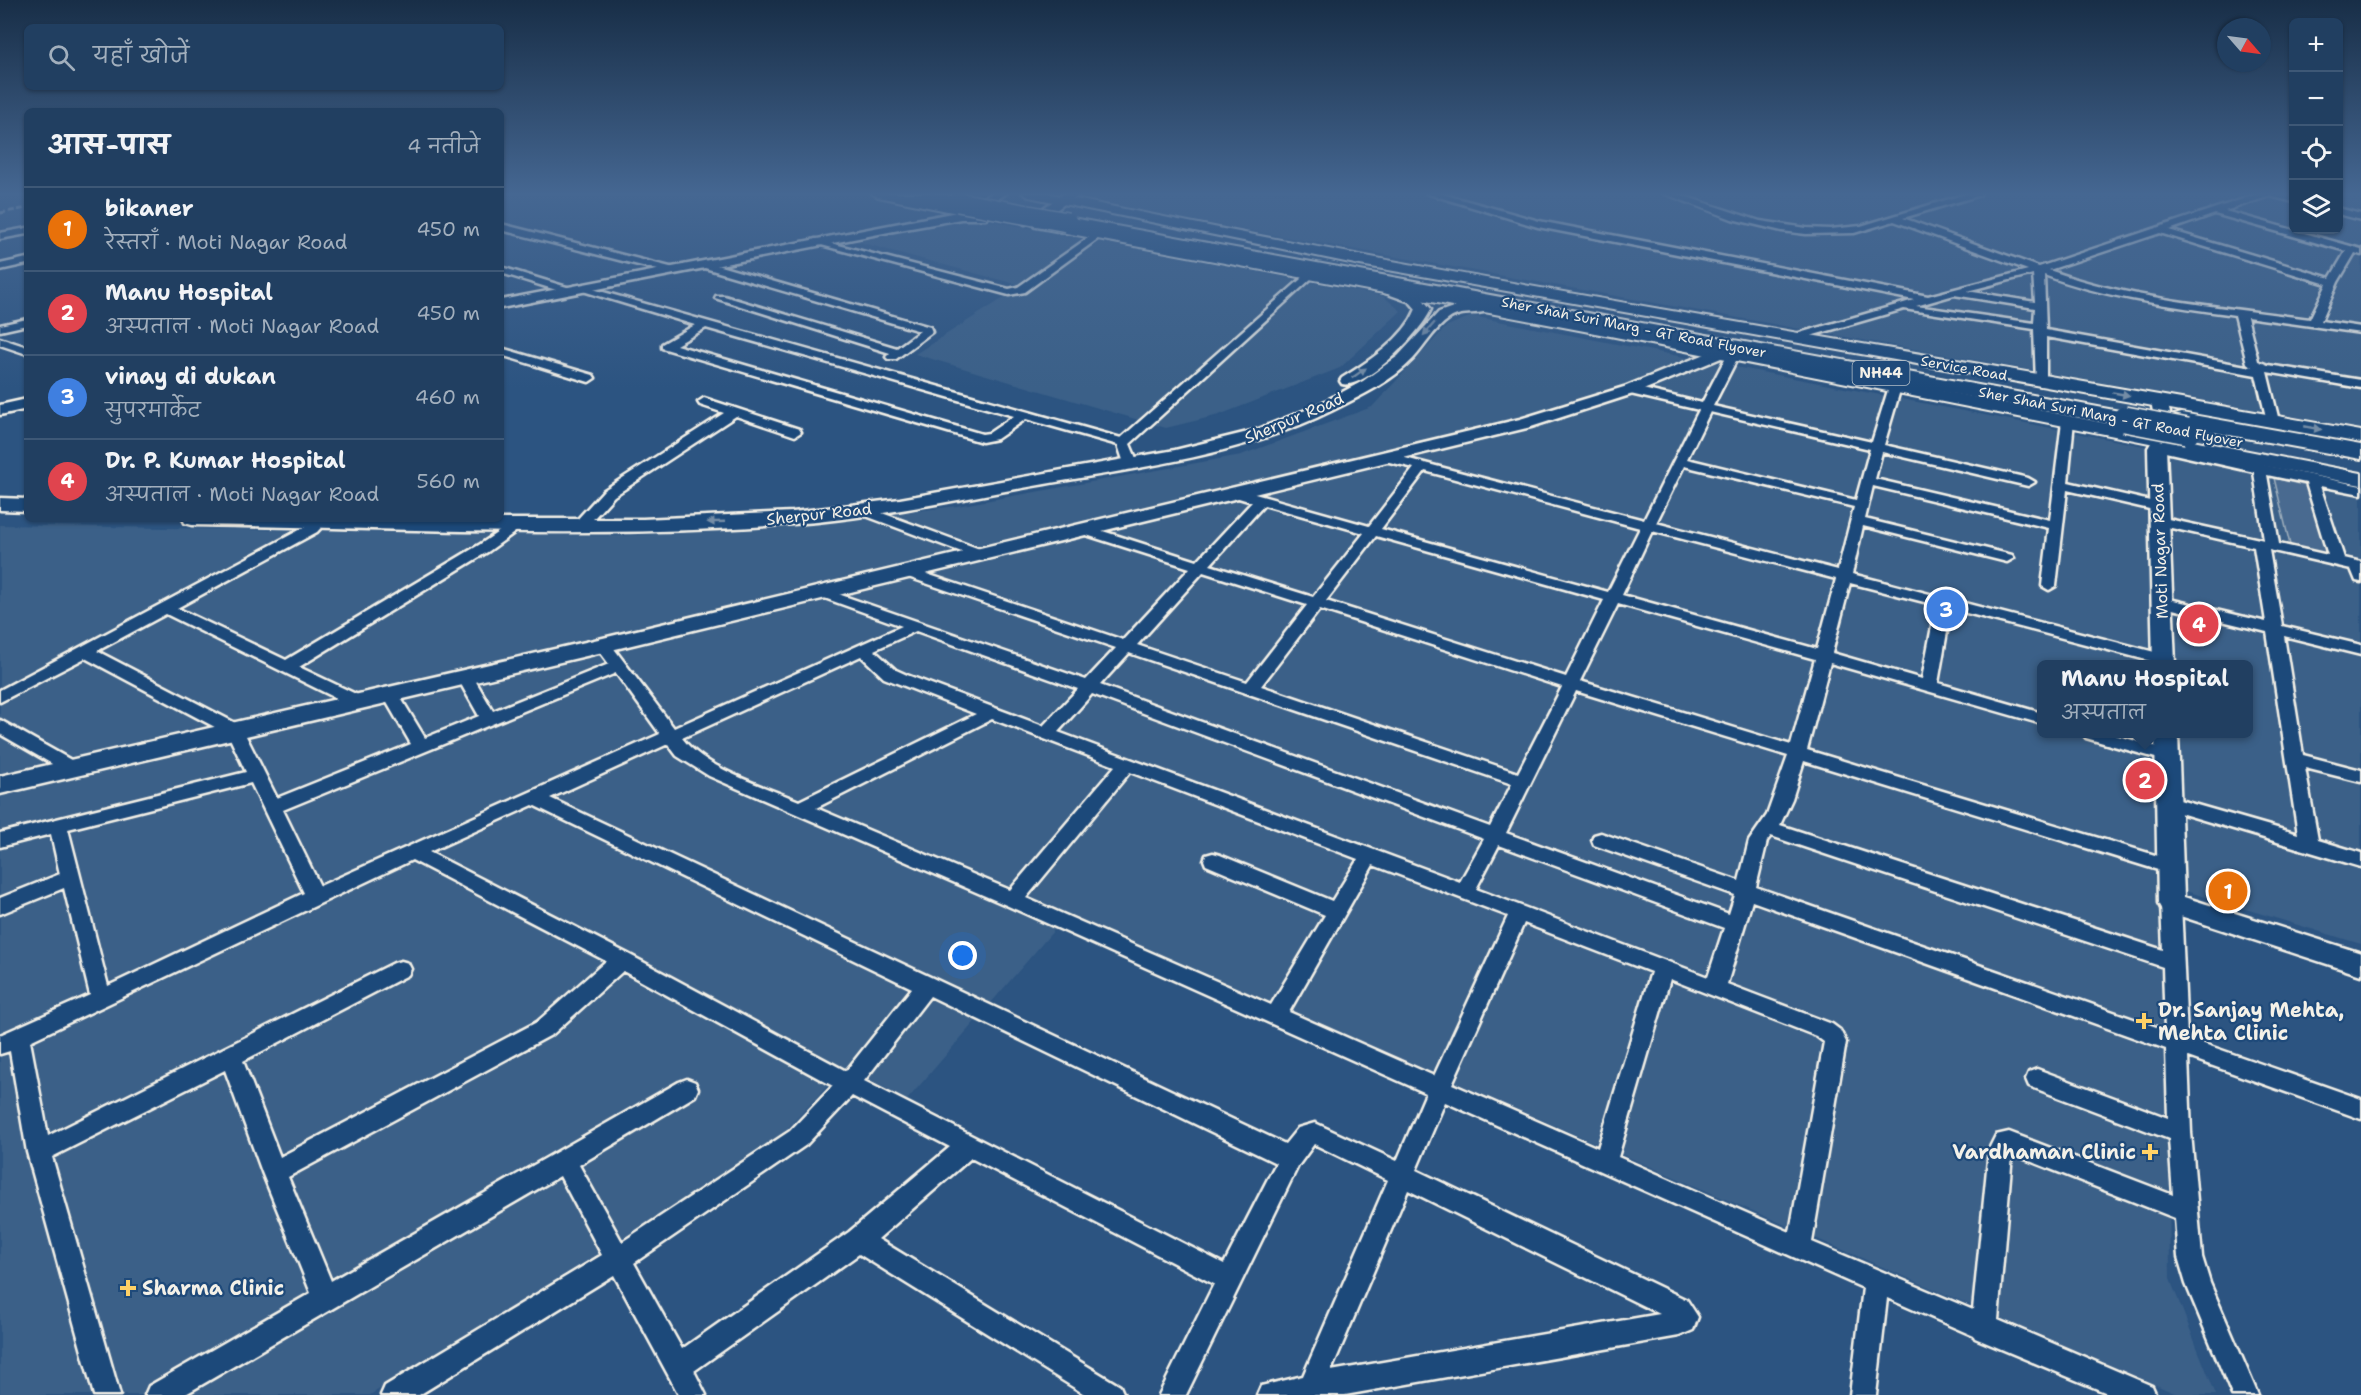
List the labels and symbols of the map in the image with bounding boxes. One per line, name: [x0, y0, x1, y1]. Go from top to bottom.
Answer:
north arrow: [2217, 18, 2271, 72]
street label: Sher Shah Suri Marg - GT Road Flyover: [1500, 292, 1768, 362]
one-way arrow: [1422, 322, 1436, 337]
street label: Service Road: [1919, 352, 2009, 384]
road number: NH44: [1852, 361, 1910, 385]
one-way arrow: [1351, 367, 1367, 379]
street label: Sher Shah Suri Marg - GT Road Flyover: [1977, 382, 2245, 452]
street label: Sherpur Road: [1241, 388, 1347, 448]
one-way arrow: [2112, 390, 2131, 399]
one-way arrow: [2304, 424, 2323, 433]
street label: Moti Nagar Road: [2147, 483, 2173, 619]
street label: Sherpur Road: [765, 498, 873, 530]
one-way arrow: [707, 517, 726, 527]
pin: 3: [1926, 586, 1966, 632]
pin: 4: [2180, 602, 2218, 646]
pin: 2: [2126, 758, 2164, 802]
pin: 1: [2208, 868, 2248, 914]
your location: [948, 941, 977, 970]
place label: Dr. Sanjay Mehta, Mehta Clinic: [2158, 997, 2344, 1046]
marker: Dr. Sanjay Mehta, Mehta Clinic: [2135, 1012, 2153, 1030]
place label: Vardhaman Clinic: [1952, 1139, 2136, 1165]
marker: Vardhaman Clinic: [2141, 1143, 2159, 1161]
place label: Sharma Clinic: [142, 1275, 284, 1301]
marker: Sharma Clinic: [119, 1279, 137, 1297]

